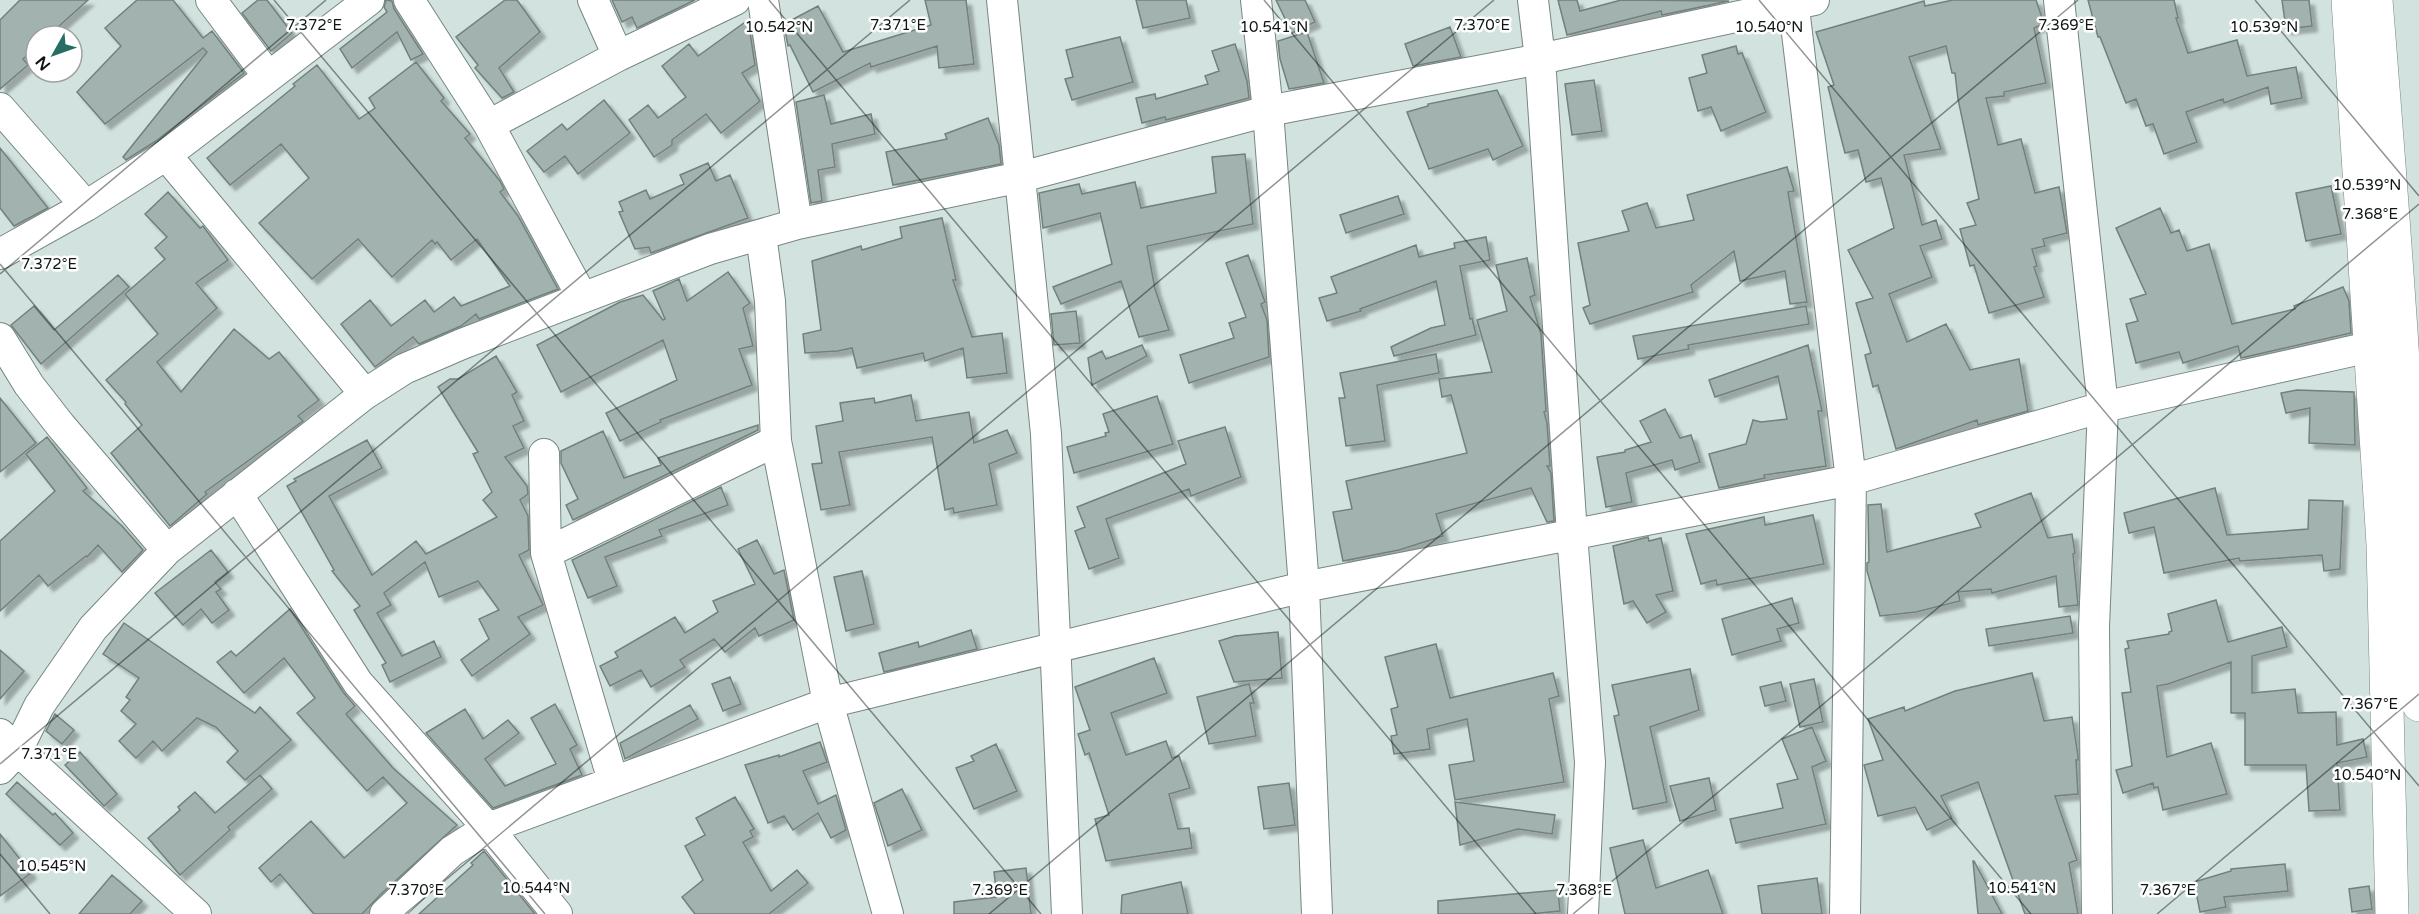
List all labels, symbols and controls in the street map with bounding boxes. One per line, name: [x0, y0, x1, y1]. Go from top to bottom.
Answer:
text: 7.372°E: [286, 16, 342, 34]
text: 7.371°E: [870, 16, 926, 34]
text: 7.370°E: [1454, 16, 1510, 34]
text: 7.369°E: [2038, 16, 2094, 34]
text: 10.542°N: [745, 18, 813, 36]
text: 10.541°N: [1240, 18, 1308, 36]
text: 10.540°N: [1735, 18, 1803, 36]
text: 10.539°N: [2230, 18, 2298, 36]
north arrow: [24, 24, 84, 84]
text: N: [31, 52, 55, 74]
text: 10.539°N: [2333, 176, 2401, 194]
text: 7.368°E: [2342, 205, 2398, 223]
text: 7.372°E: [21, 255, 77, 273]
text: 7.367°E: [2342, 695, 2398, 713]
text: 7.371°E: [21, 745, 77, 763]
text: 10.540°N: [2333, 766, 2401, 784]
text: 10.545°N: [18, 857, 86, 875]
text: 10.544°N: [502, 879, 570, 897]
text: 10.541°N: [1988, 879, 2056, 897]
text: 7.370°E: [388, 881, 444, 899]
text: 7.369°E: [972, 881, 1028, 899]
text: 7.368°E: [1556, 881, 1612, 899]
text: 7.367°E: [2140, 881, 2196, 899]

